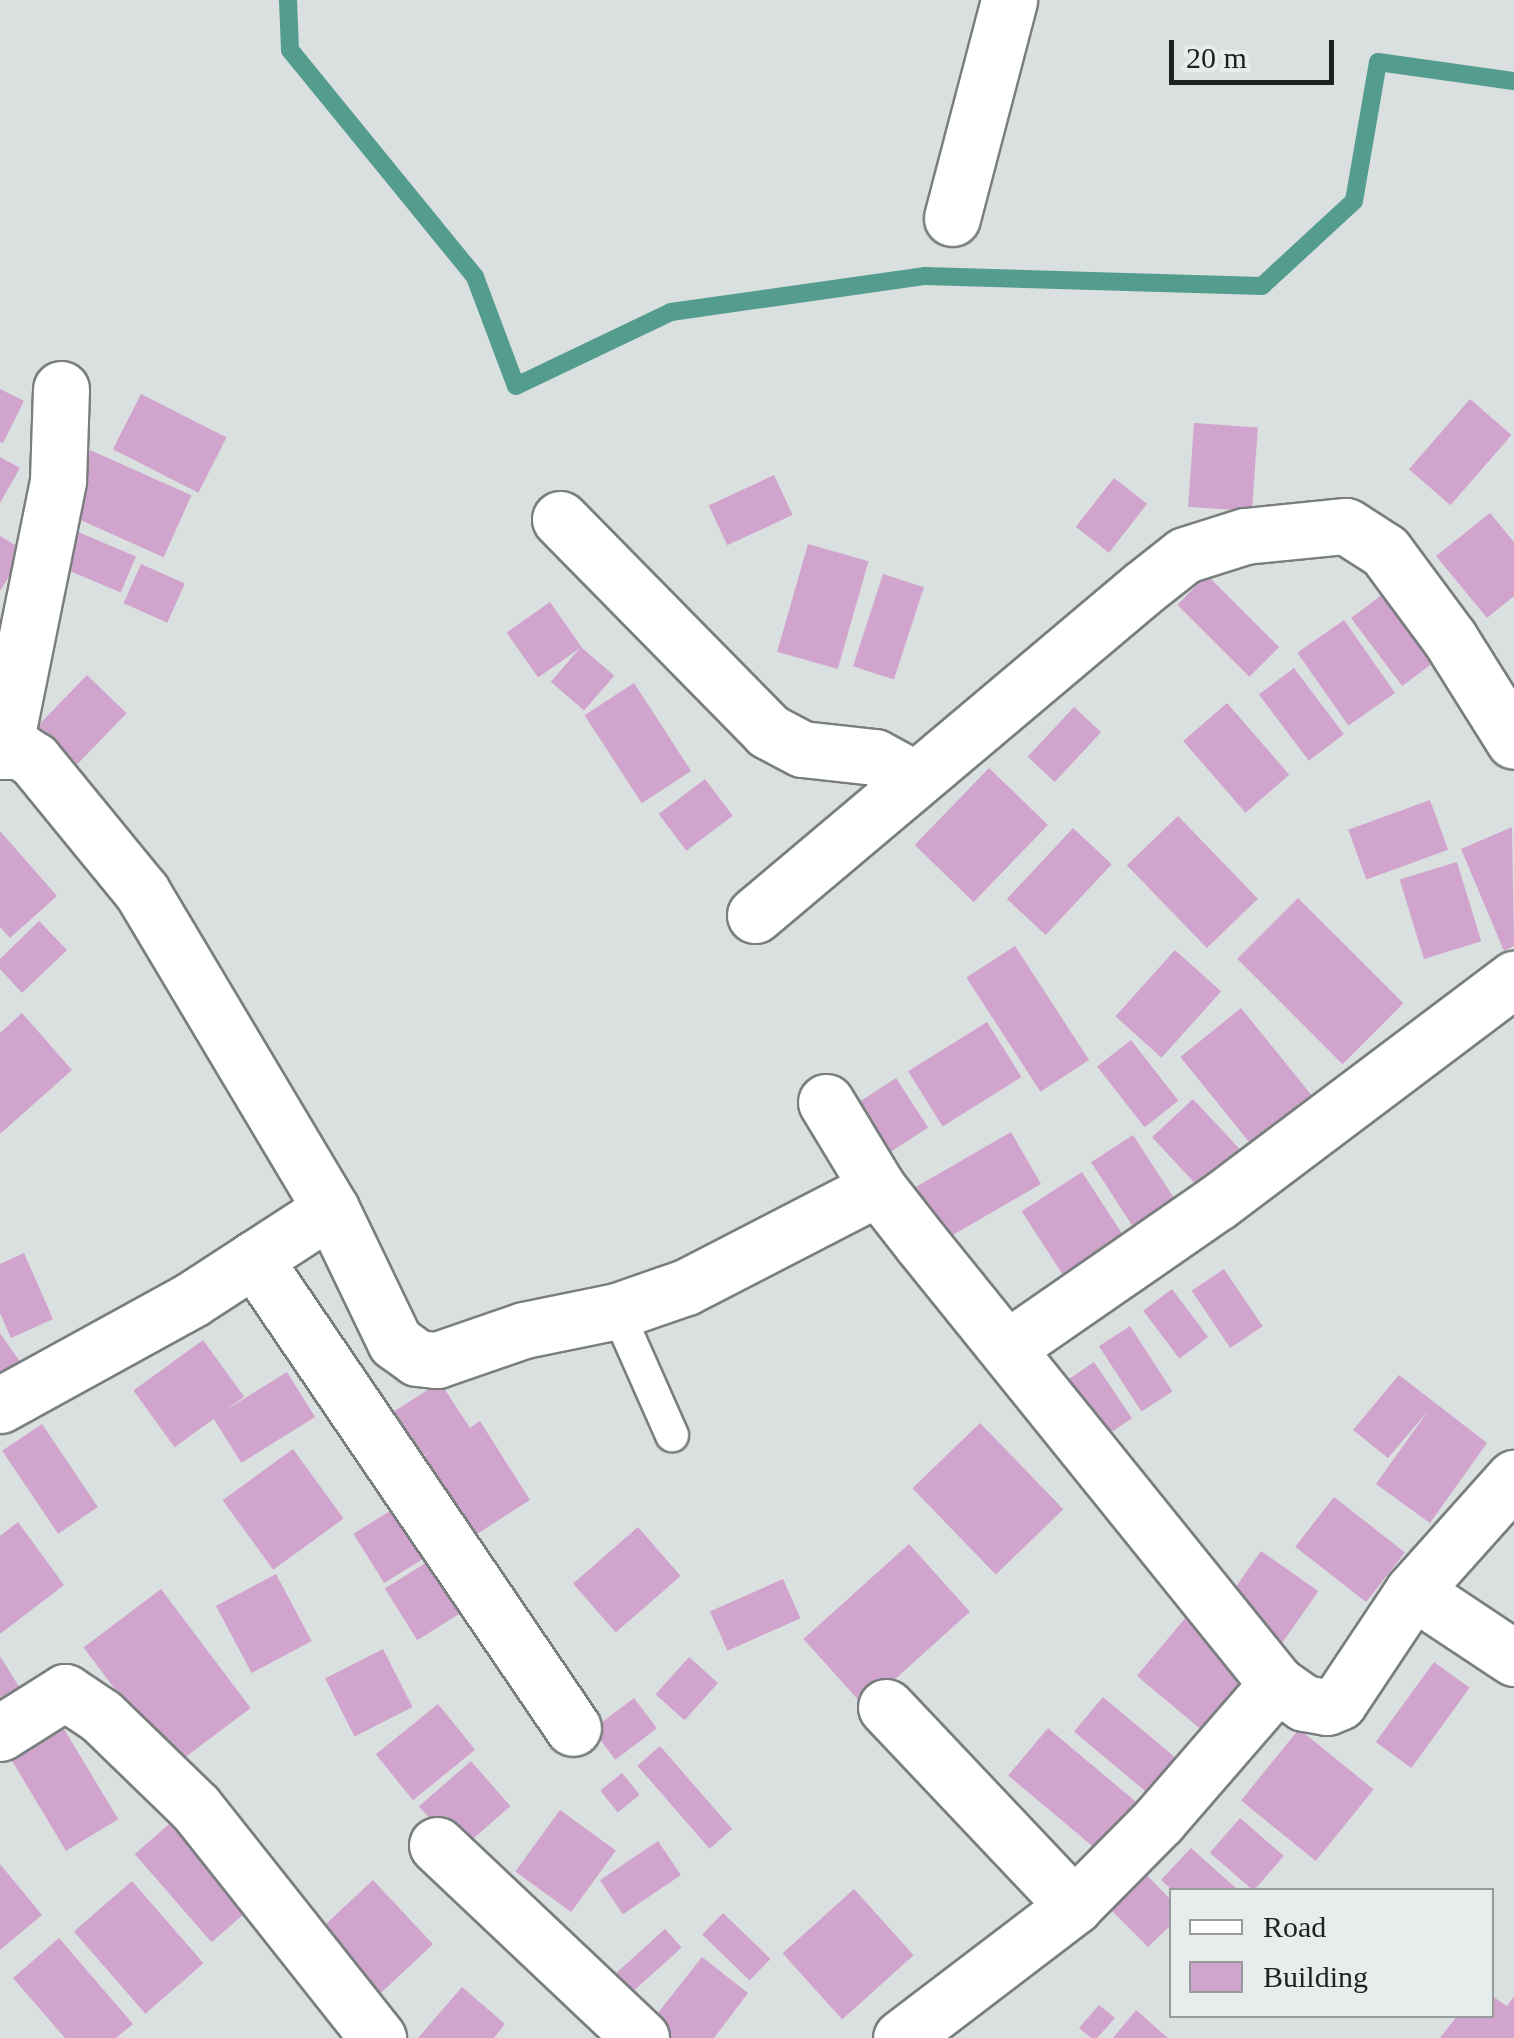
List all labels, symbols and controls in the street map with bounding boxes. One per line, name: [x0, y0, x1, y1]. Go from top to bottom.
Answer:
scale bar: [1174, 20, 1339, 82]
text: 20 m: [1186, 41, 1247, 74]
legend: [1169, 1888, 1494, 2018]
text: Road: [1263, 1910, 1326, 1943]
text: Building: [1263, 1960, 1368, 1993]

